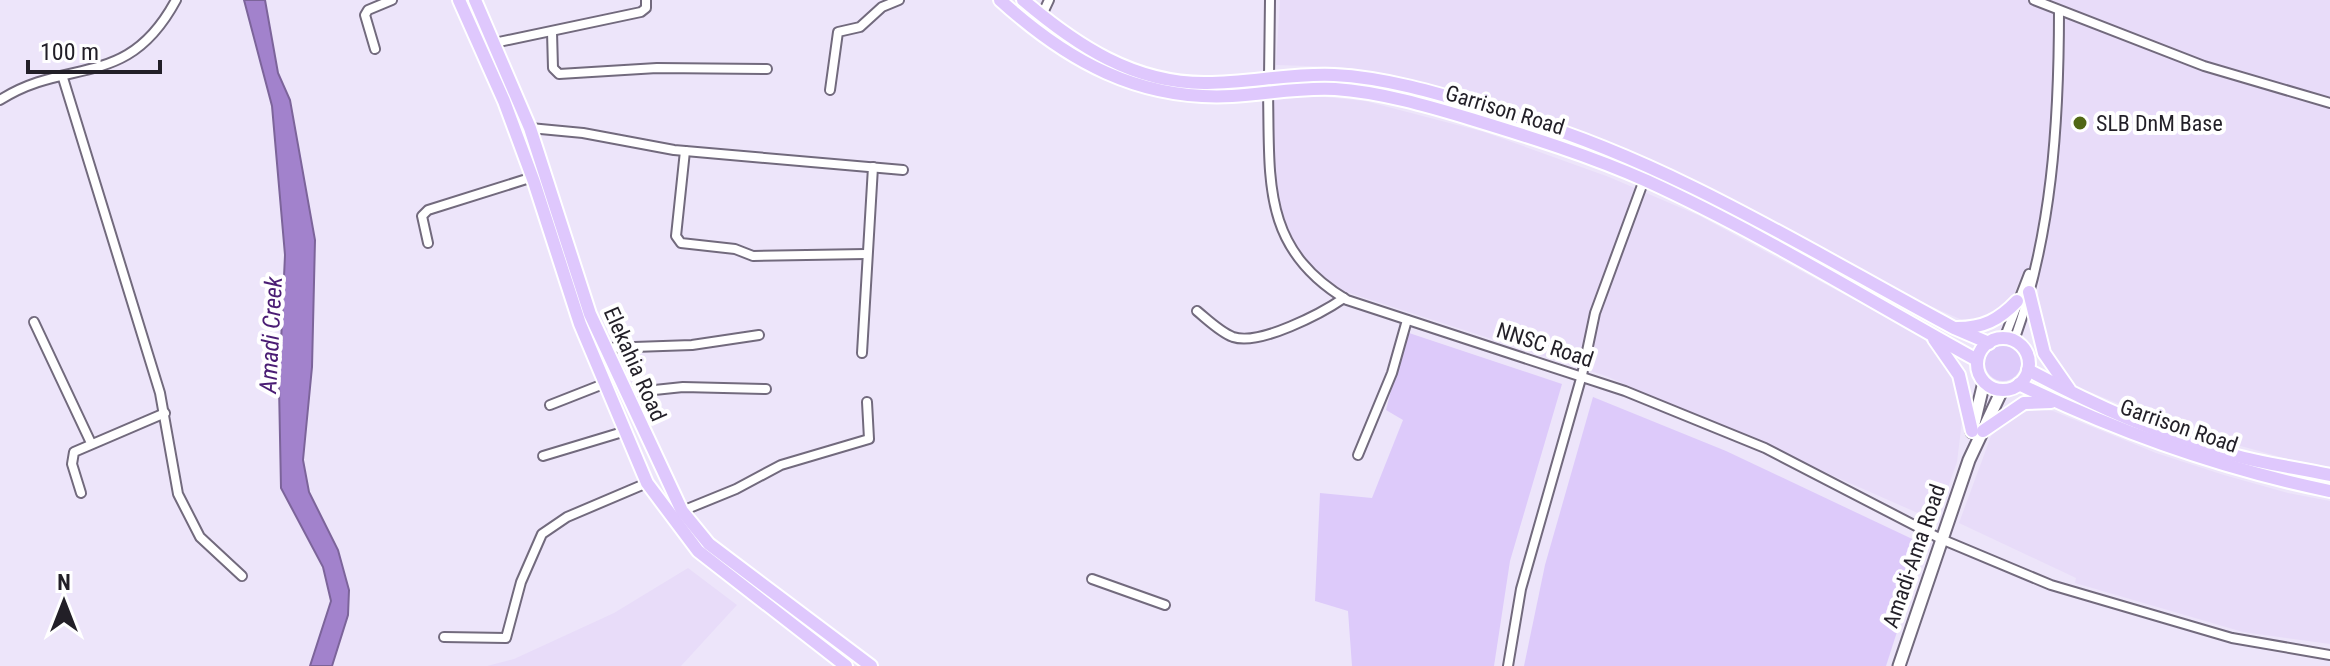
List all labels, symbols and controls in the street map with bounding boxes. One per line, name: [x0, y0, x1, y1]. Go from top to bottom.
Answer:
scale bar: [28, 24, 160, 74]
text: 100 m: [40, 38, 99, 66]
street label: Garrison Road: [1443, 80, 1567, 140]
place label: SLB DnM Base: [2096, 111, 2223, 136]
marker: SLB DnM Base: [2071, 114, 2089, 132]
water label: Amadi Creek: [254, 275, 288, 395]
street label: Elekahia Road: [599, 303, 671, 425]
street label: NNSC Road: [1493, 318, 1597, 372]
street label: Garrison Road: [2117, 394, 2241, 458]
street label: Amadi-Ama Road: [1878, 481, 1950, 631]
north arrow: [24, 562, 104, 642]
text: N: [57, 570, 71, 595]

